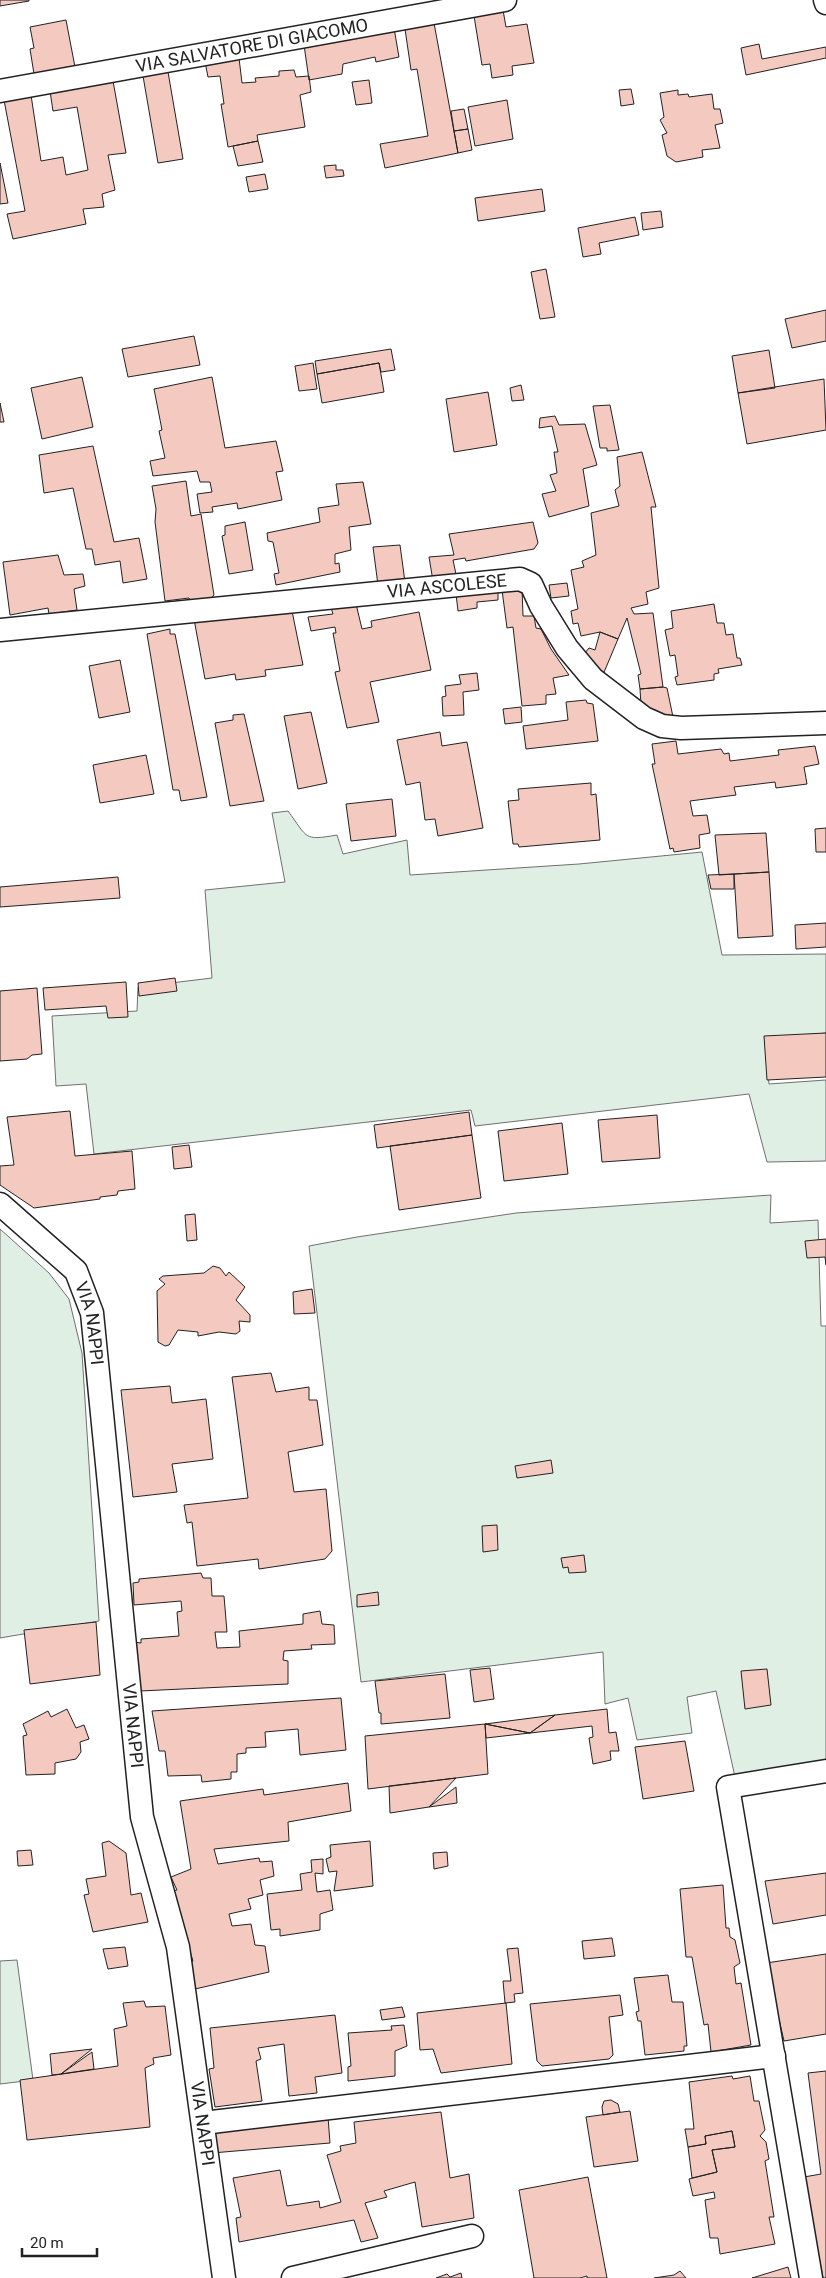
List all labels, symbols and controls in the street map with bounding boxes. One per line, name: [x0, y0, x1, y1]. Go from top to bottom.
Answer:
street label: VIA SALVATORE DI GIACOMO: [134, 14, 370, 76]
street label: VIA ASCOLESE: [386, 569, 508, 602]
street label: VIA NAPPI: [71, 1278, 108, 1366]
street label: VIA NAPPI: [119, 1682, 148, 1769]
street label: VIA NAPPI: [187, 2080, 219, 2167]
scale bar: [22, 2226, 98, 2258]
text: 20 m: [30, 2234, 64, 2252]

